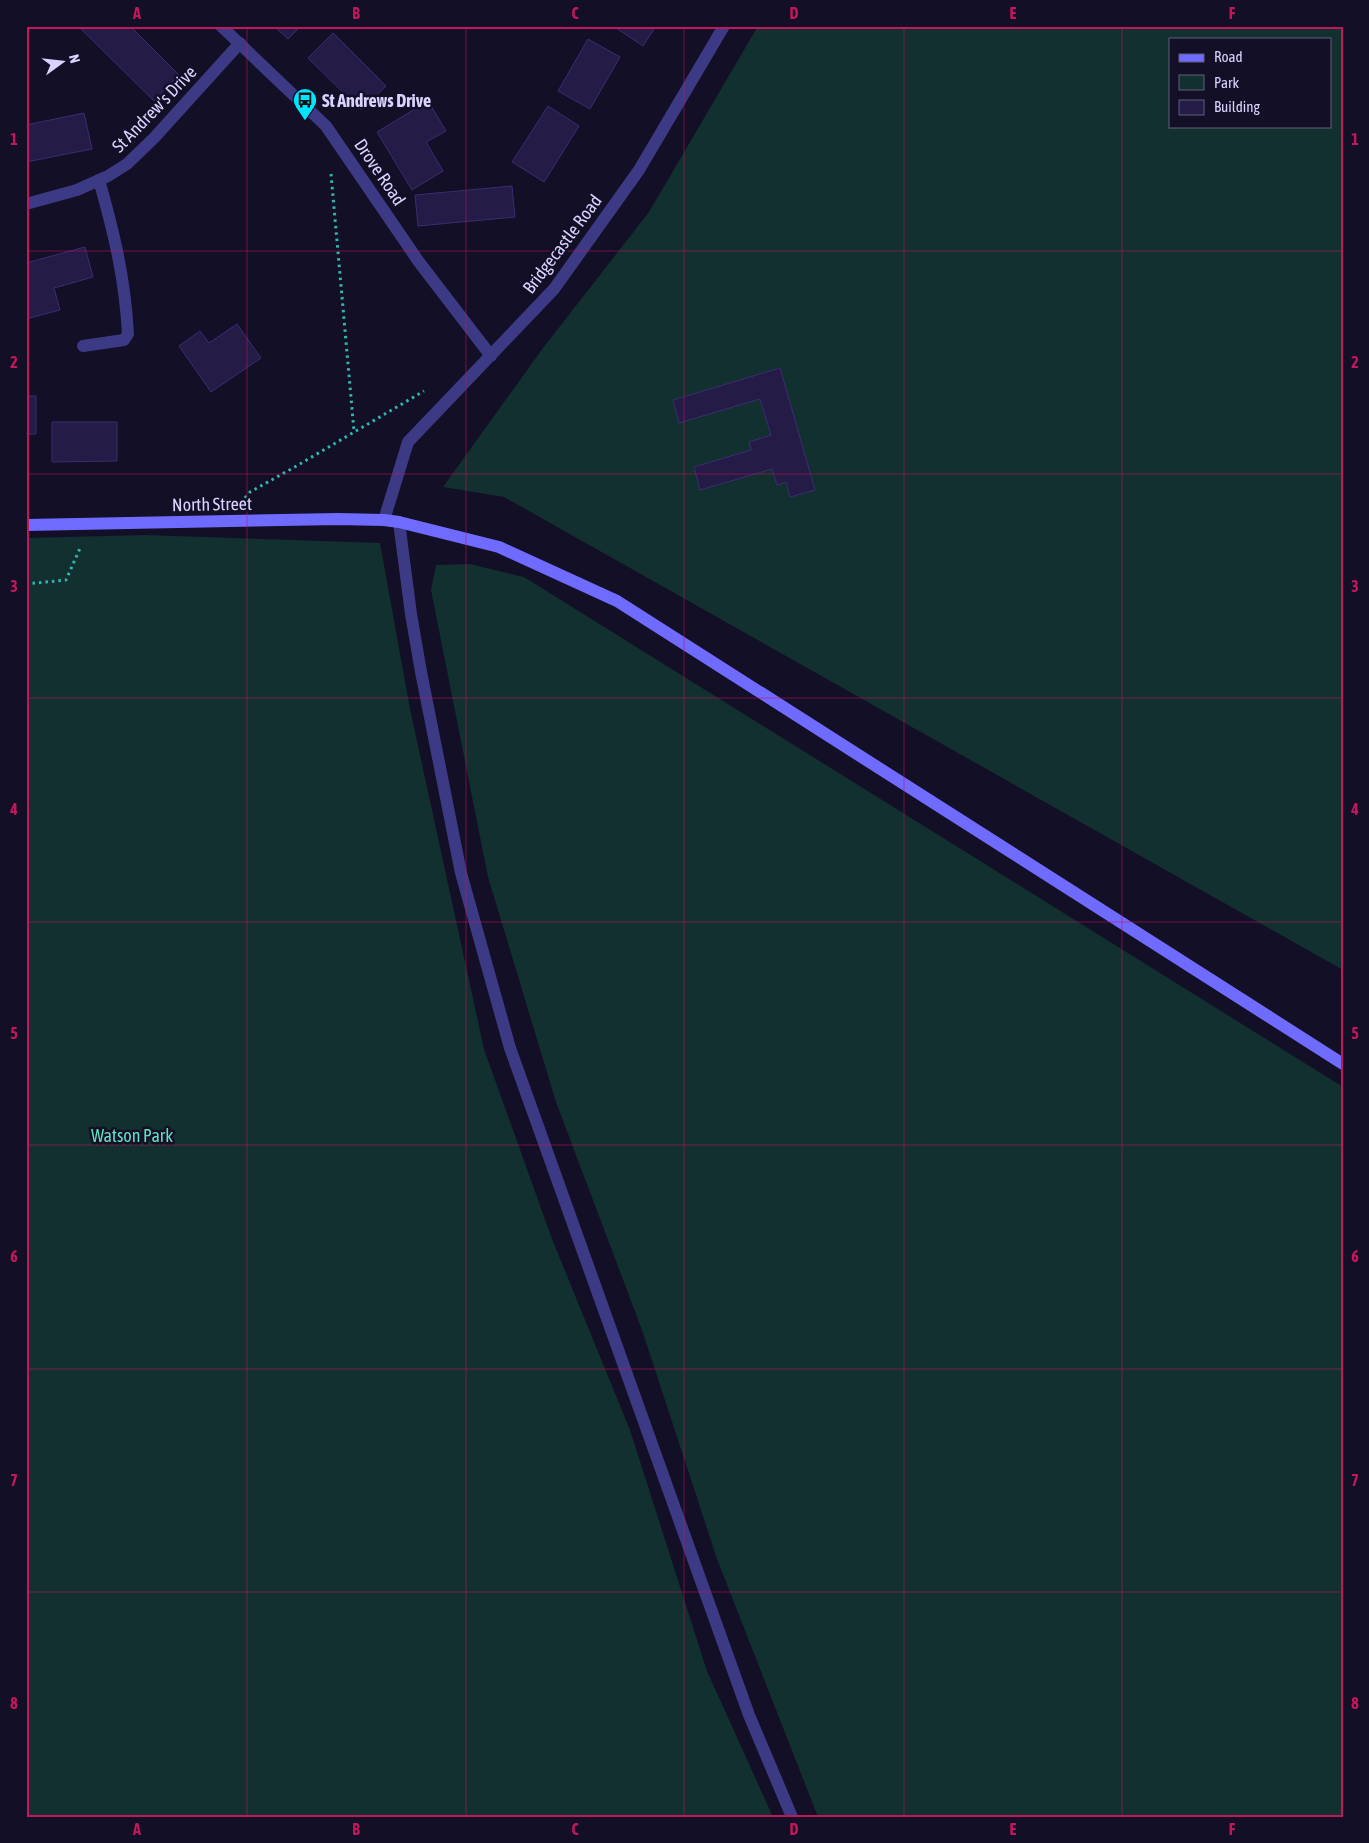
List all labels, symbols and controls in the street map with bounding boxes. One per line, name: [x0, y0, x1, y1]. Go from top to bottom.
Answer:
text: A: [132, 4, 141, 22]
text: B: [352, 4, 360, 22]
text: C: [571, 4, 579, 22]
text: D: [790, 4, 799, 22]
text: E: [1010, 4, 1017, 22]
text: F: [1229, 4, 1236, 22]
north arrow: [38, 38, 88, 88]
legend: [1169, 38, 1332, 128]
text: Road: [1214, 48, 1243, 65]
text: N: [66, 53, 83, 65]
street label: St Andrew's Drive: [108, 61, 200, 157]
text: Park: [1214, 74, 1239, 91]
bus stop icon: St Andrews Drive: [292, 87, 318, 121]
place label: St Andrews Drive: [322, 90, 431, 111]
text: Building: [1214, 98, 1260, 115]
text: 1: [10, 130, 18, 148]
text: 1: [1351, 130, 1359, 148]
street label: Drove Road: [350, 135, 410, 209]
street label: Bridgecastle Road: [518, 191, 606, 297]
text: 2: [10, 353, 18, 371]
text: 2: [1351, 353, 1359, 371]
street label: North Street: [172, 493, 252, 515]
text: 3: [10, 577, 18, 595]
text: 3: [1351, 577, 1359, 595]
text: 4: [9, 800, 18, 818]
text: 4: [1350, 800, 1359, 818]
text: 5: [10, 1024, 18, 1042]
text: 5: [1351, 1024, 1359, 1042]
park label: Watson Park: [91, 1125, 173, 1146]
text: 6: [10, 1247, 18, 1265]
text: 6: [1351, 1247, 1359, 1265]
text: 7: [10, 1471, 18, 1489]
text: 7: [1351, 1471, 1359, 1489]
text: 8: [10, 1694, 18, 1712]
text: 8: [1351, 1694, 1359, 1712]
text: A: [132, 1820, 141, 1838]
text: B: [352, 1820, 360, 1838]
text: C: [571, 1820, 579, 1838]
text: D: [790, 1820, 799, 1838]
text: E: [1010, 1820, 1017, 1838]
text: F: [1229, 1820, 1236, 1838]

